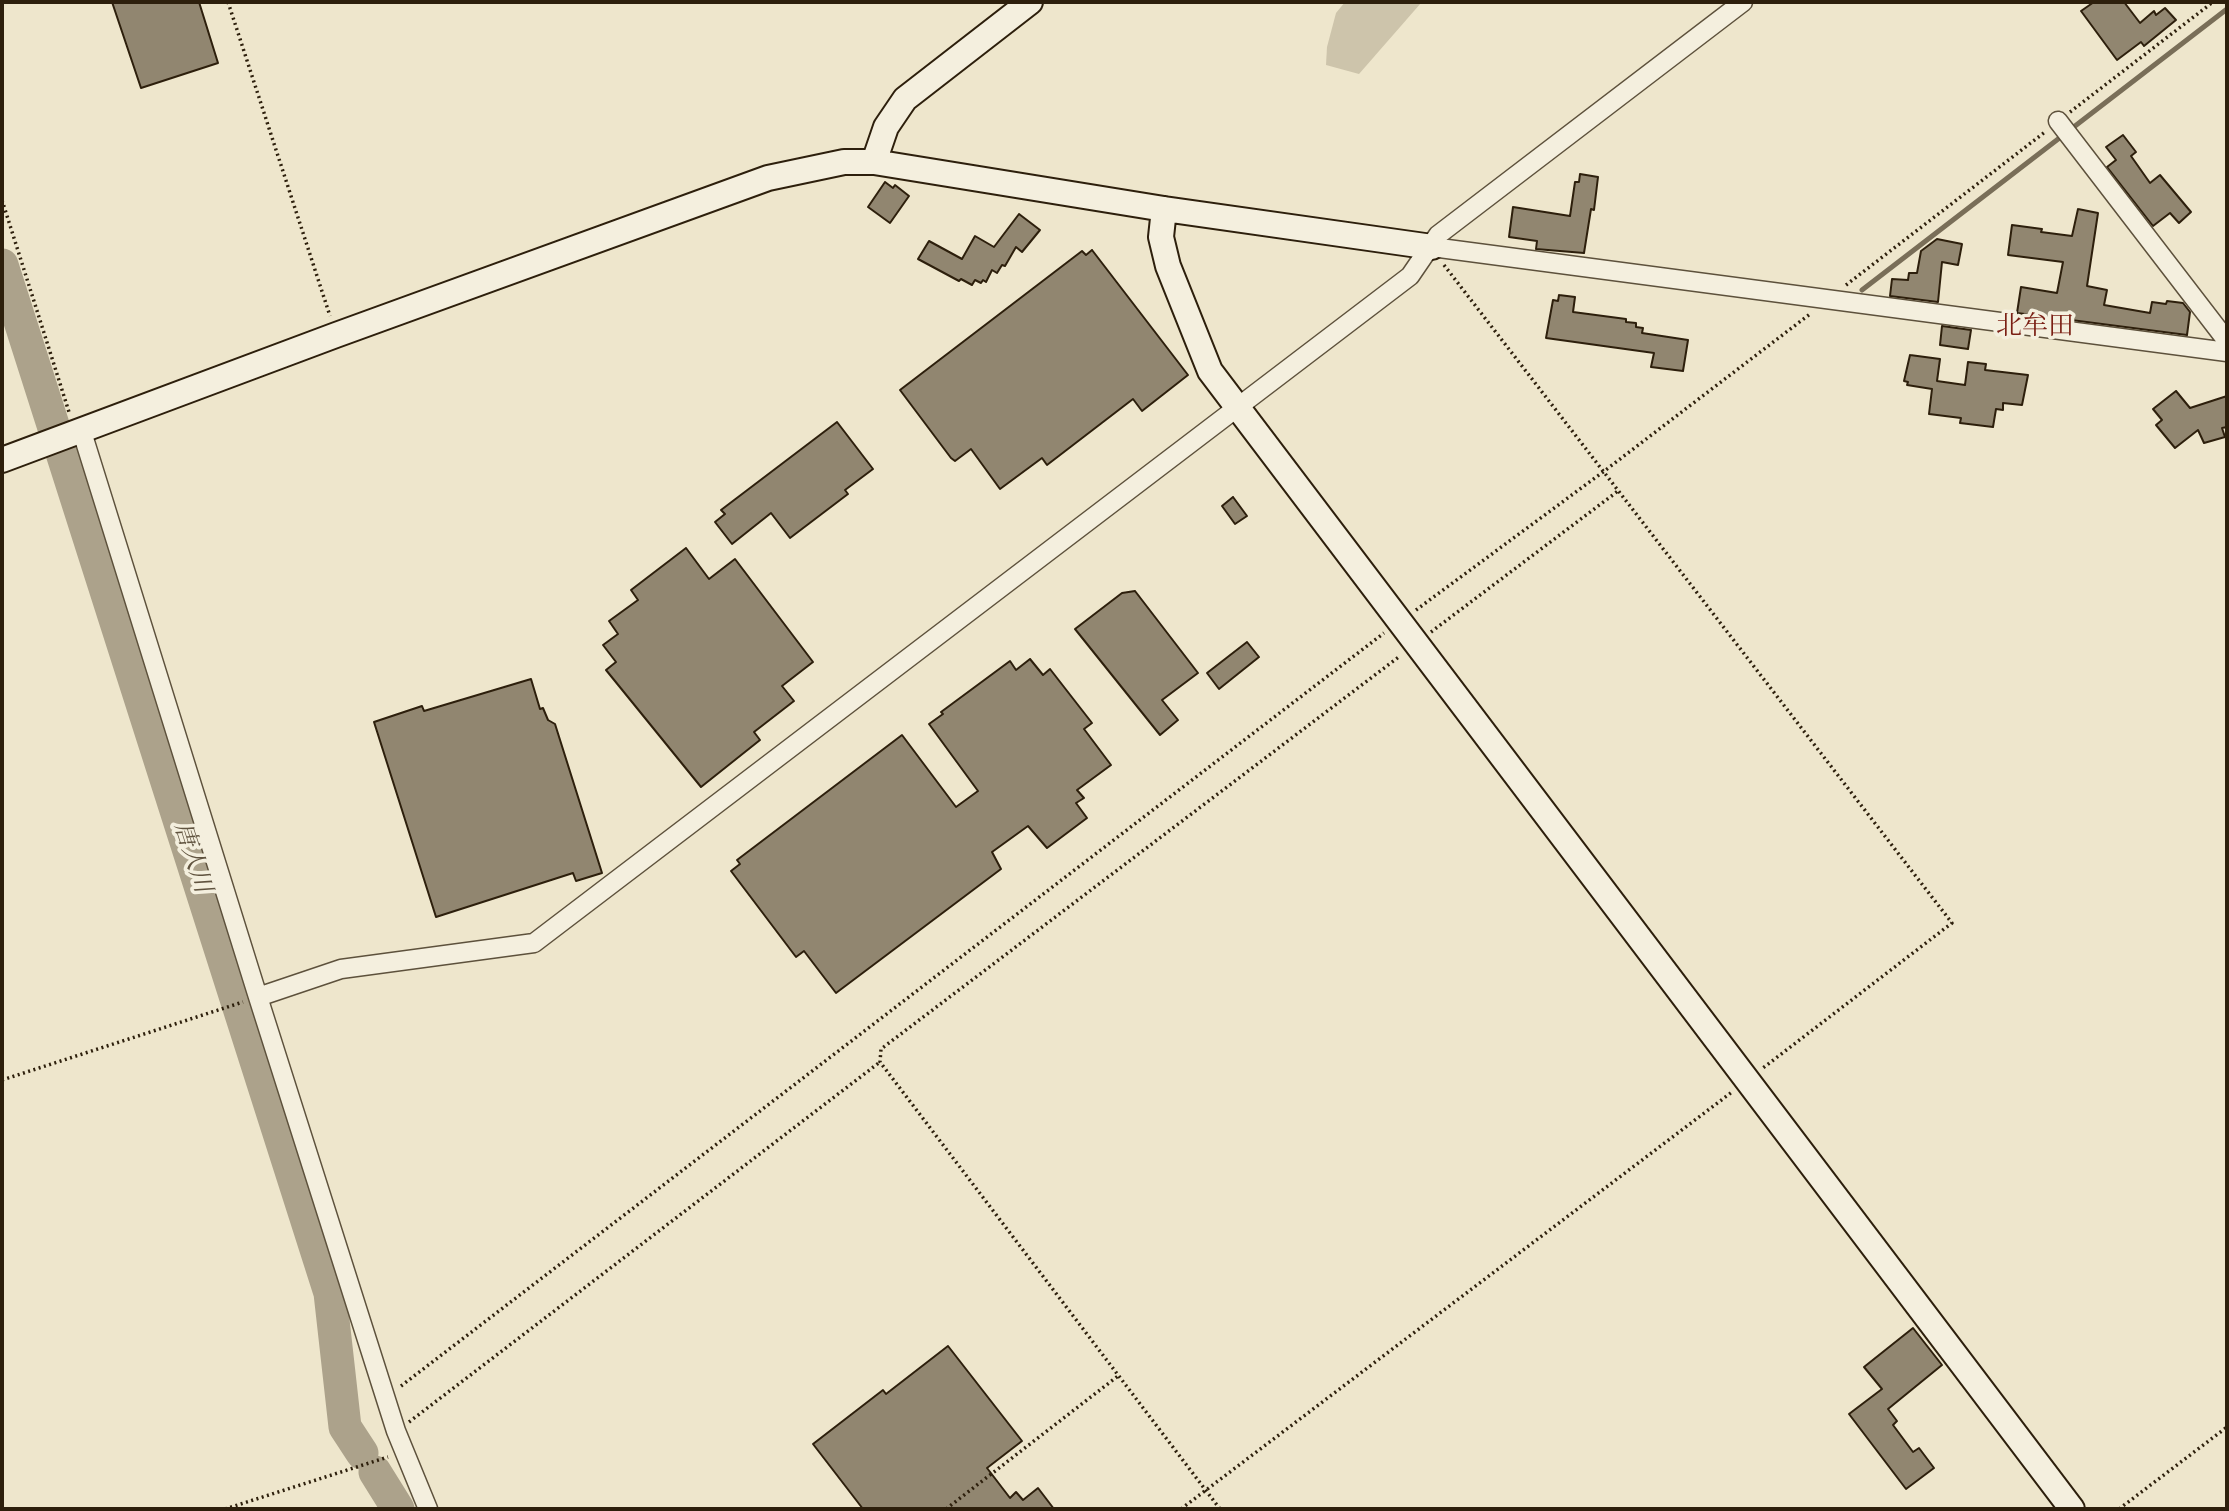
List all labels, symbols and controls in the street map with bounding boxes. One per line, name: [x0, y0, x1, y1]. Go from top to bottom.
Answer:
district label: 北牟田: [1996, 312, 2074, 344]
water label: 唐人川: [166, 819, 216, 897]

